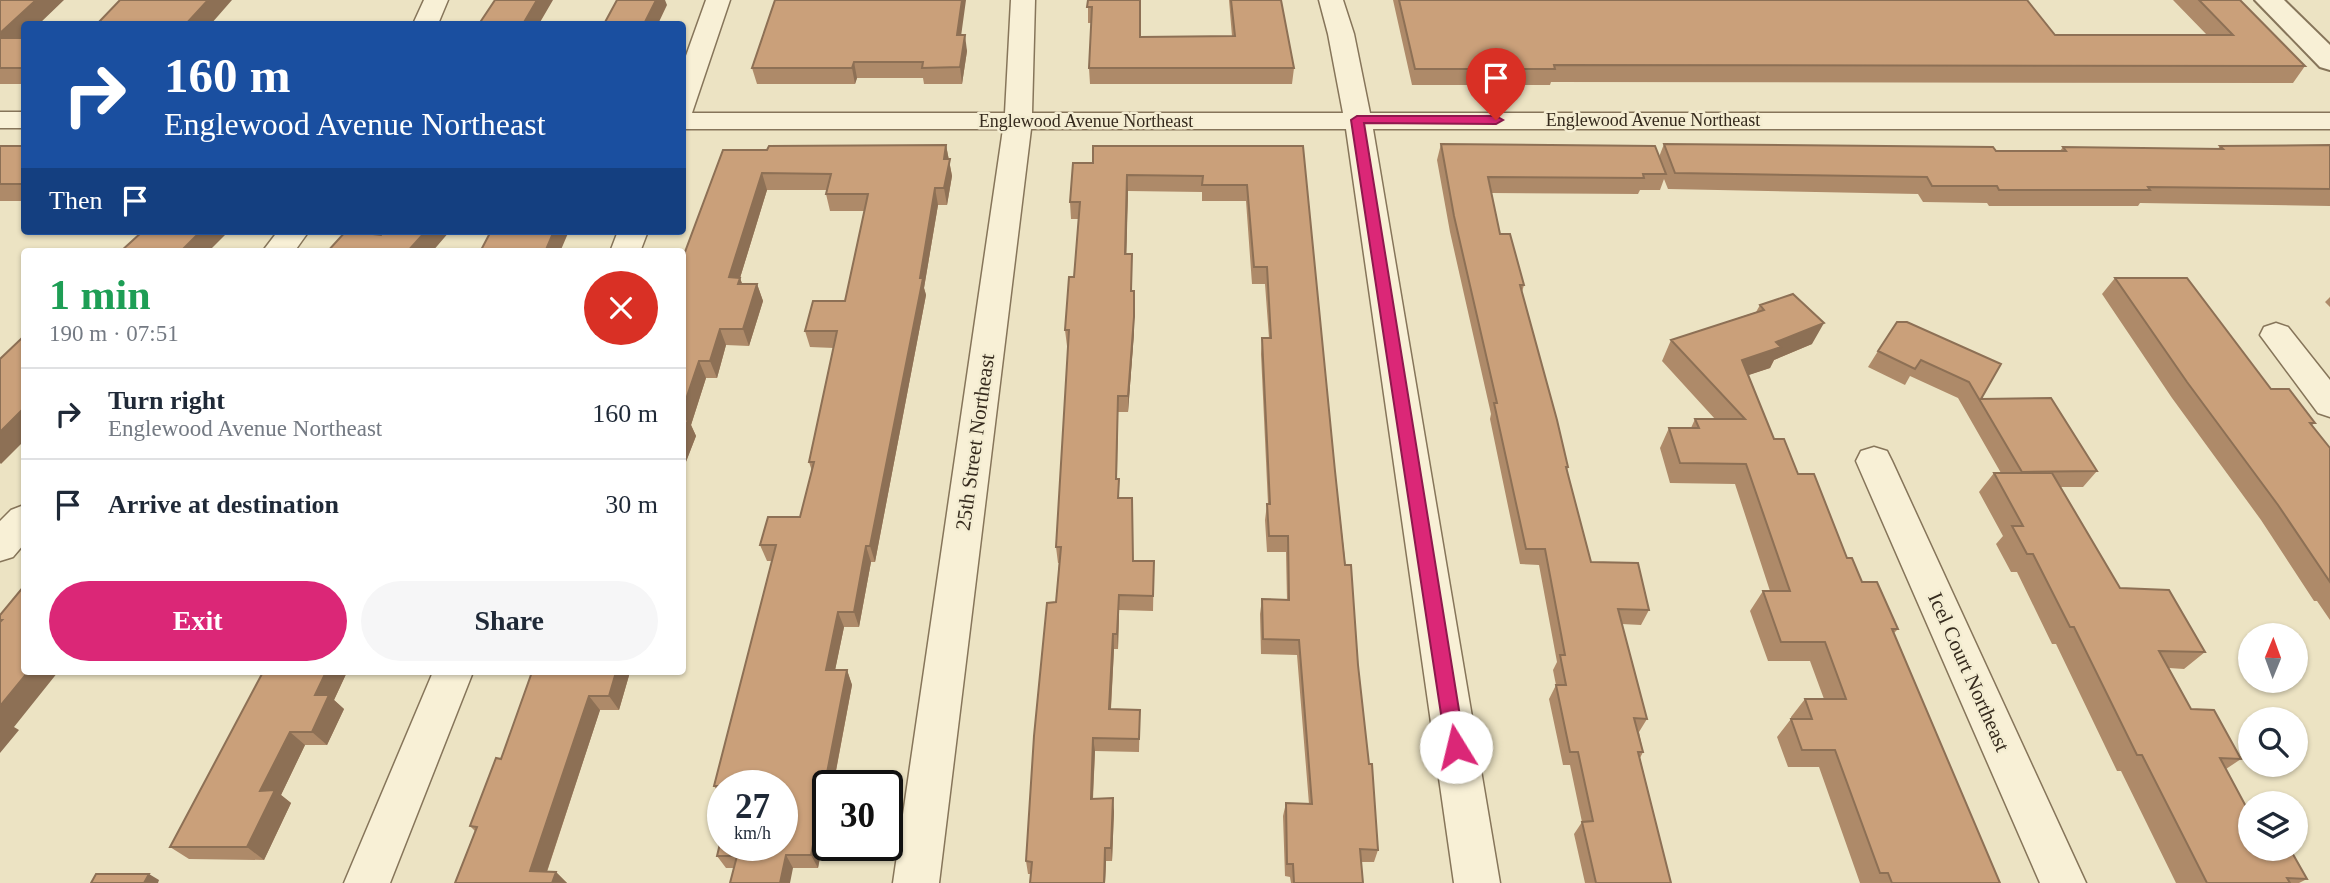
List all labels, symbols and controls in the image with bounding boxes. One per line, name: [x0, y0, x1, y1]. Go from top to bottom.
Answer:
text: 160 m: [164, 48, 291, 103]
pin: [1466, 48, 1526, 120]
icon: right: [49, 49, 140, 140]
icon: arrive: [1477, 59, 1515, 97]
text: Englewood Avenue Northeast: [164, 106, 546, 142]
street label: Englewood Avenue Northeast: [1546, 110, 1760, 130]
street label: Englewood Avenue Northeast: [979, 111, 1193, 131]
icon: arrive: [116, 182, 154, 220]
text: Then: [49, 186, 102, 215]
button: close: [584, 271, 658, 345]
text: 1 min: [49, 272, 151, 318]
text: 190 m · 07:51: [49, 321, 179, 346]
street label: 25th Street Northeast: [951, 352, 999, 532]
text: Turn right: [108, 386, 225, 415]
icon: right: [49, 395, 87, 433]
text: 160 m: [592, 399, 658, 428]
text: Englewood Avenue Northeast: [108, 416, 382, 441]
icon: arrive: [49, 486, 87, 524]
text: Arrive at destination: [108, 490, 339, 519]
text: 30 m: [605, 490, 658, 519]
button: Exit: [49, 581, 347, 661]
button: Share: [361, 581, 658, 661]
street label: Icel Court Northeast: [1923, 589, 2015, 755]
north arrow: [2238, 623, 2308, 693]
map controls: [2238, 623, 2308, 861]
button: search: [2238, 707, 2308, 777]
position arrow: [1419, 710, 1493, 784]
speed limit sign: 30: [812, 770, 903, 861]
text: 27: [735, 787, 770, 826]
button: layers: [2238, 791, 2308, 861]
text: km/h: [734, 823, 771, 843]

